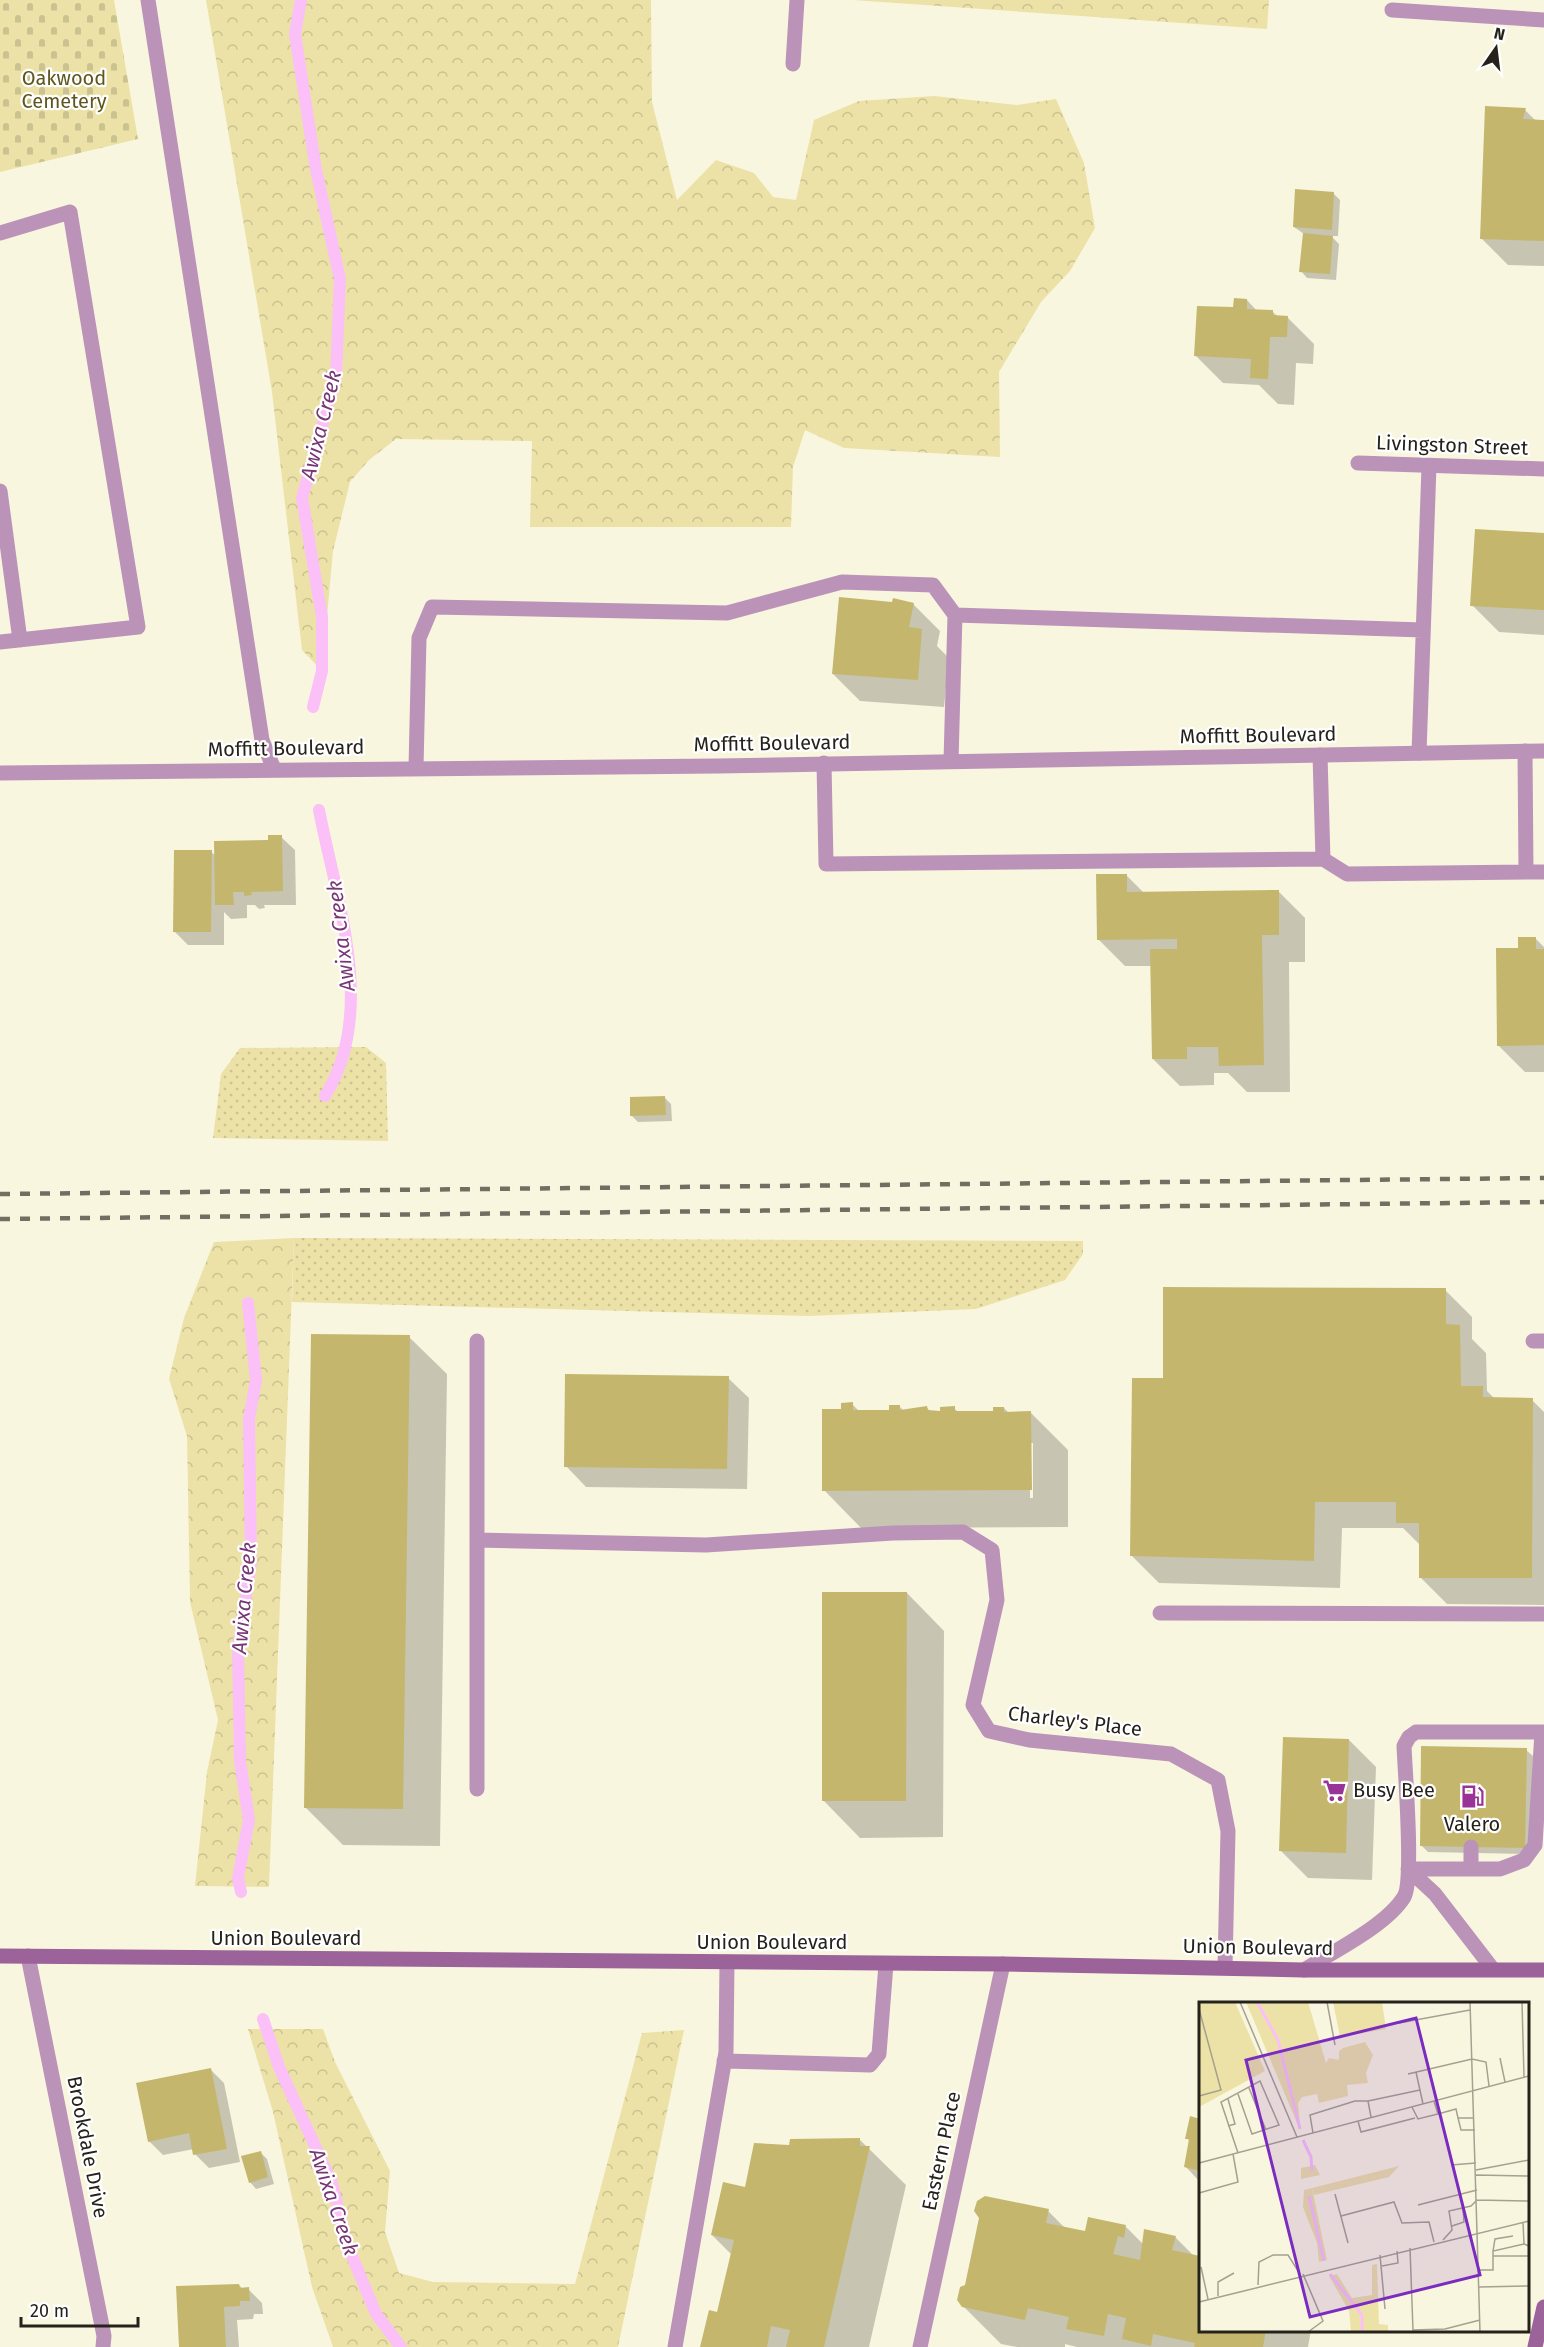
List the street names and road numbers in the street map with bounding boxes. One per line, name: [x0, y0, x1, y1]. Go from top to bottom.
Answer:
street label: Livingston Street: [1375, 430, 1529, 460]
street label: Moffitt Boulevard: [1179, 722, 1337, 748]
street label: Moffitt Boulevard: [693, 730, 851, 756]
street label: Moffitt Boulevard: [207, 735, 365, 761]
street label: Charley's Place: [1007, 1701, 1143, 1741]
street label: Union Boulevard: [211, 1926, 361, 1950]
street label: Union Boulevard: [697, 1930, 847, 1954]
street label: Union Boulevard: [1182, 1934, 1334, 1960]
street label: Brookdale Drive: [62, 2074, 114, 2220]
street label: Eastern Place: [917, 2089, 965, 2213]

